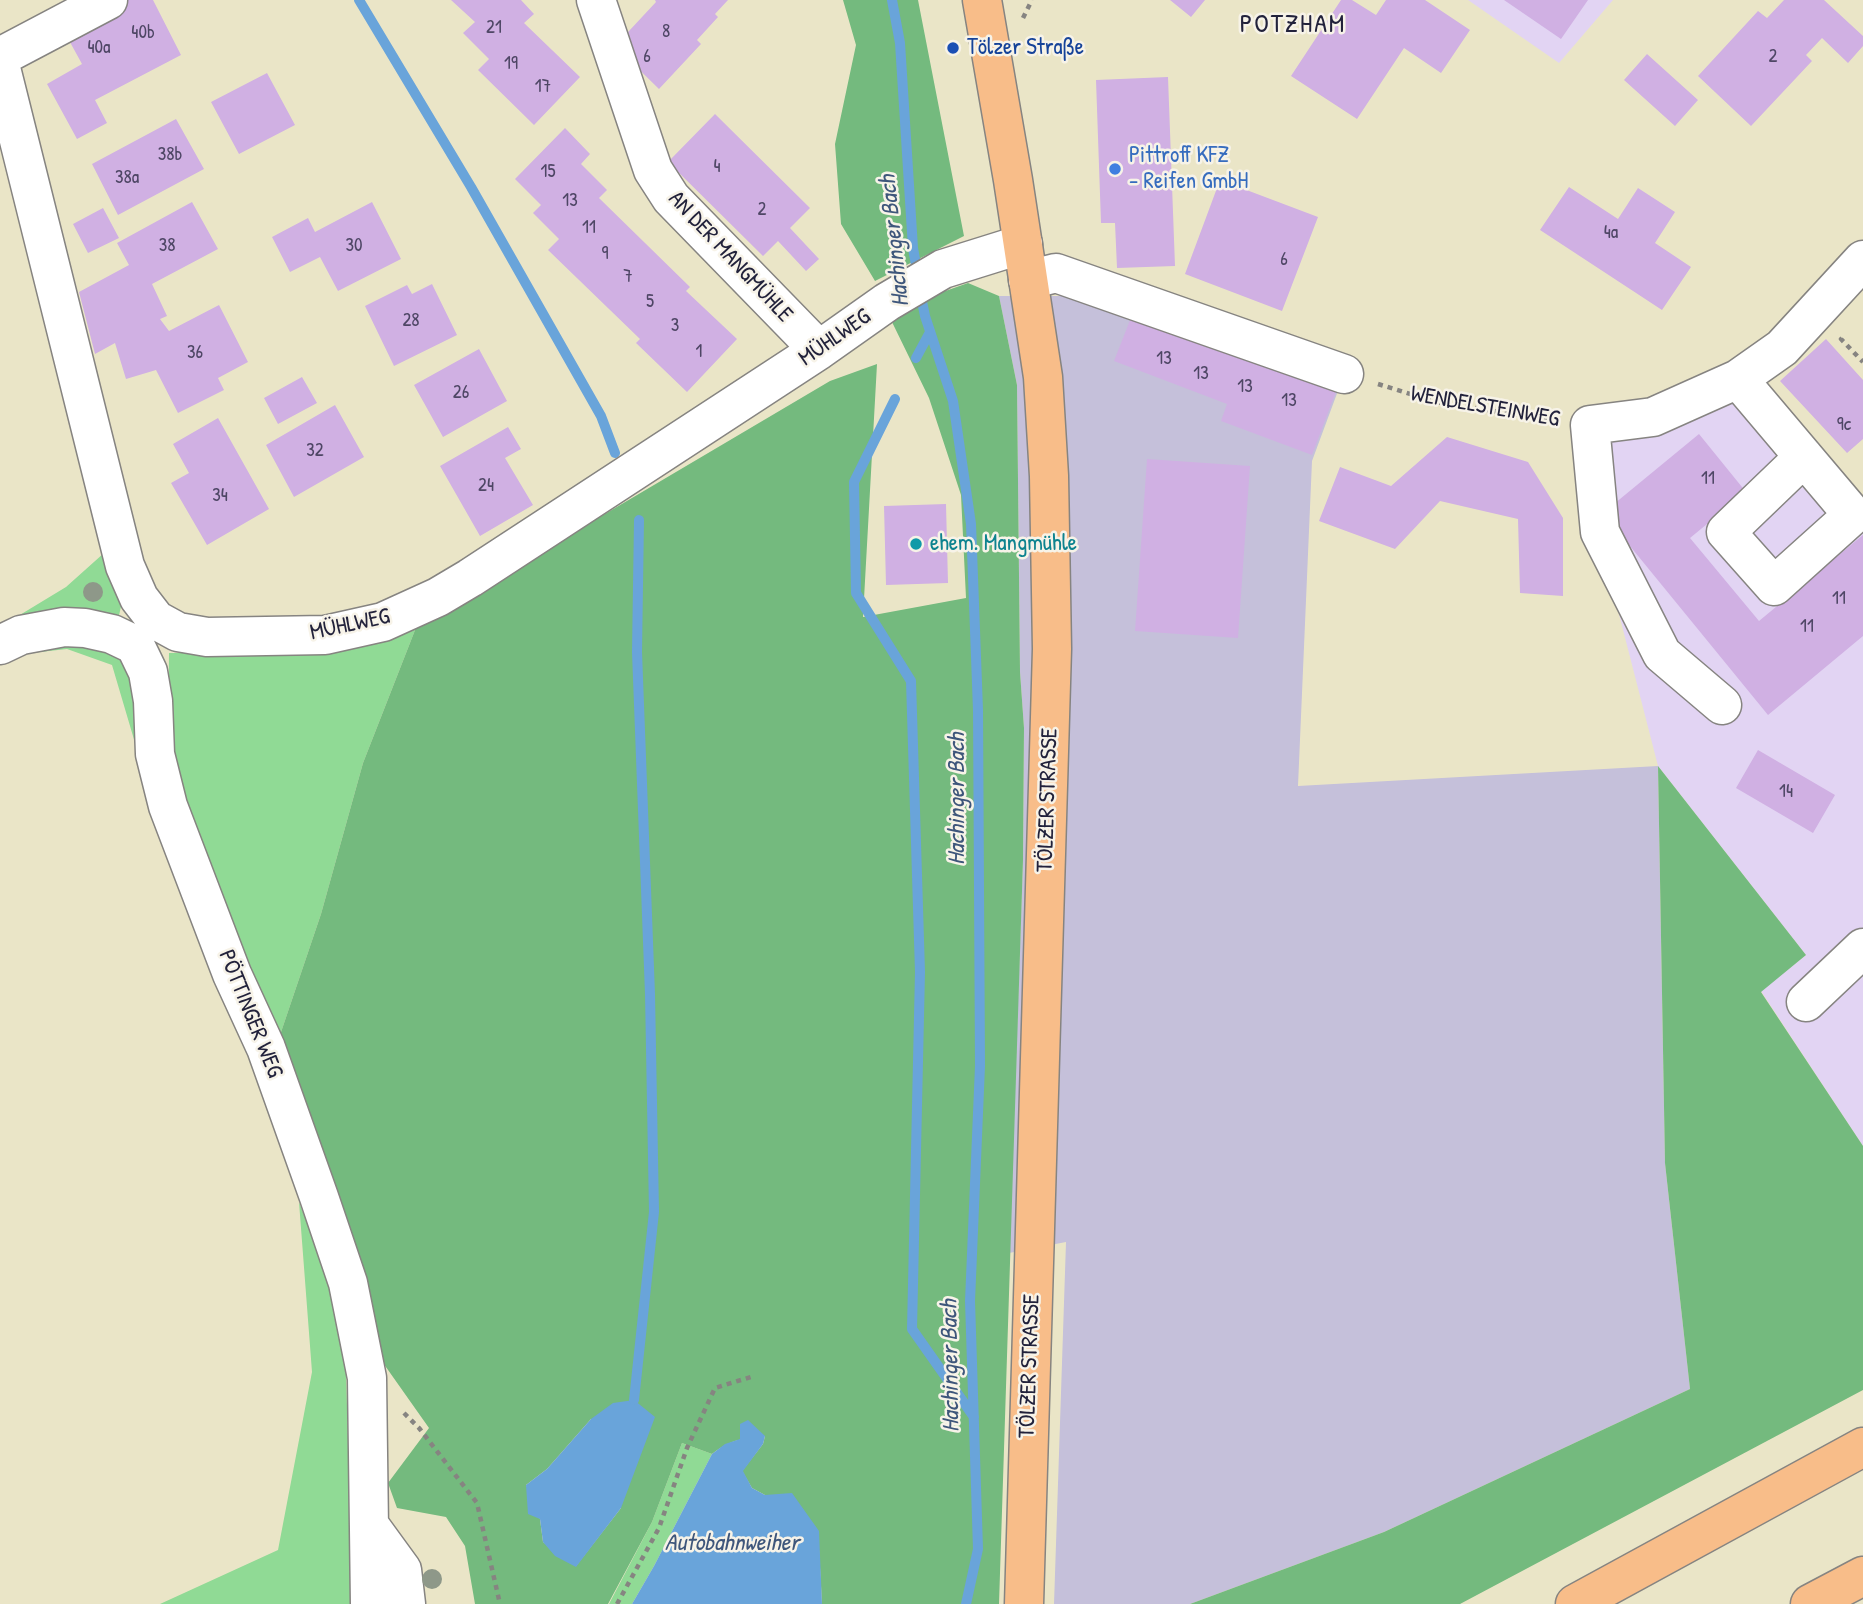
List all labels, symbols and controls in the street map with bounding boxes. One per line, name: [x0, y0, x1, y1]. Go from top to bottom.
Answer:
district label: POTZHAM: [1241, 9, 1345, 41]
house number: 21: [486, 17, 502, 39]
house number: 8: [662, 21, 670, 43]
house number: 40b: [131, 22, 155, 44]
place label: Tölzer Straße: [967, 34, 1084, 62]
house number: 40a: [87, 37, 111, 59]
marker: Tölzer Straße: [945, 40, 961, 56]
house number: 6: [643, 46, 651, 68]
house number: 2: [1769, 46, 1777, 68]
house number: 19: [504, 53, 518, 75]
house number: 17: [535, 76, 551, 98]
place label: Pittroff KFZ - Reifen GmbH: [1129, 142, 1248, 196]
house number: 38b: [158, 144, 182, 166]
house number: 4: [713, 156, 721, 178]
house number: 15: [541, 161, 555, 183]
marker: Pittroff KFZ - Reifen GmbH: [1107, 161, 1123, 177]
house number: 38a: [115, 167, 139, 189]
water label: Hachinger Bach: [874, 174, 916, 308]
street label: AN DER MANGMÜHLE: [662, 186, 798, 328]
house number: 13: [562, 190, 578, 212]
house number: 2: [758, 199, 766, 221]
house number: 11: [582, 217, 596, 239]
house number: 4a: [1604, 222, 1618, 244]
house number: 38: [159, 235, 175, 257]
house number: 30: [345, 235, 363, 257]
house number: 9: [602, 243, 608, 265]
house number: 6: [1280, 249, 1288, 271]
house number: 7: [623, 266, 633, 288]
house number: 5: [646, 291, 654, 313]
street label: MÜHLWEG: [794, 303, 876, 373]
house number: 28: [402, 310, 420, 332]
house number: 3: [671, 315, 679, 337]
house number: 1: [696, 341, 702, 363]
house number: 36: [187, 342, 203, 364]
house number: 13: [1156, 348, 1172, 370]
house number: 13: [1193, 363, 1209, 385]
house number: 13: [1237, 376, 1253, 398]
street label: WENDELSTEINWEG: [1408, 380, 1562, 434]
house number: 26: [453, 382, 469, 404]
house number: 13: [1281, 390, 1297, 412]
house number: 9c: [1837, 414, 1851, 436]
house number: 32: [306, 440, 324, 462]
house number: 11: [1701, 468, 1715, 490]
house number: 24: [478, 475, 494, 497]
house number: 34: [212, 485, 228, 507]
place label: ehem. Mangmühle: [930, 530, 1077, 558]
marker: ehem. Mangmühle: [908, 536, 924, 552]
house number: 11: [1832, 588, 1846, 610]
street label: MÜHLWEG: [308, 603, 392, 647]
house number: 11: [1800, 616, 1814, 638]
street label: TÖLZER STRASSE: [1032, 728, 1064, 872]
water label: Hachinger Bach: [944, 733, 972, 865]
house number: 14: [1779, 781, 1793, 803]
street label: PÖTTINGER WEG: [212, 946, 288, 1082]
street label: TÖLZER STRASSE: [1014, 1294, 1046, 1438]
water label: Hachinger Bach: [935, 1300, 967, 1432]
water label: Autobahnweiher: [665, 1530, 799, 1558]

